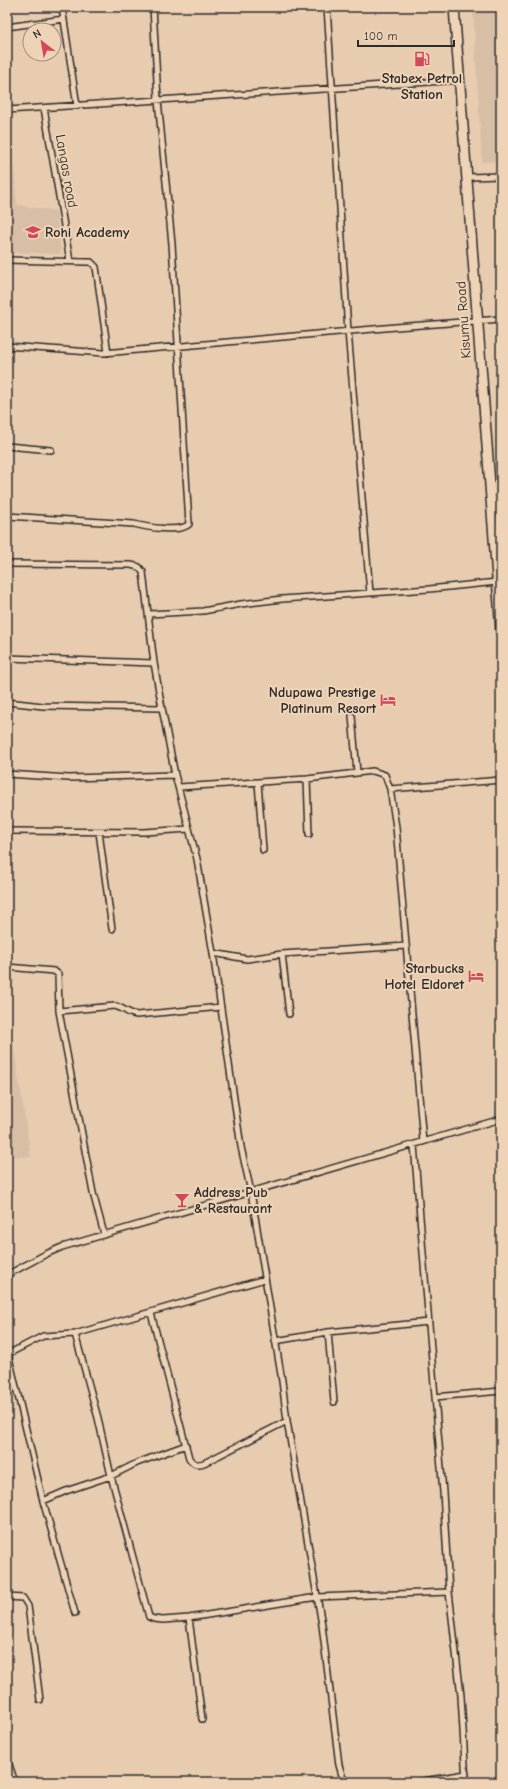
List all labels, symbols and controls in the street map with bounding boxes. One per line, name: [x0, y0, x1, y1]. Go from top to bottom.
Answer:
north arrow: [22, 22, 62, 62]
scale bar: [358, 22, 454, 48]
text: N: [31, 26, 44, 41]
text: 100 m: [364, 29, 397, 43]
fuel station icon: Stabex Petrol Station: [413, 50, 431, 68]
place label: Stabex Petrol Station: [382, 70, 462, 103]
street label: Langas road: [52, 133, 81, 209]
school or university icon: Rohi Academy: [24, 223, 42, 241]
place label: Rohi Academy: [45, 224, 130, 241]
street label: Kisumu Road: [452, 281, 475, 359]
place label: Ndupawa Prestige Platinum Resort: [269, 684, 376, 717]
hotel icon: Ndupawa Prestige Platinum Resort: [379, 691, 397, 709]
place label: Starbucks Hotel Eldoret: [385, 960, 464, 993]
hotel icon: Starbucks Hotel Eldoret: [467, 967, 485, 985]
place label: Address Pub & Restaurant: [194, 1184, 272, 1217]
bar icon: Address Pub & Restaurant: [173, 1191, 191, 1209]

